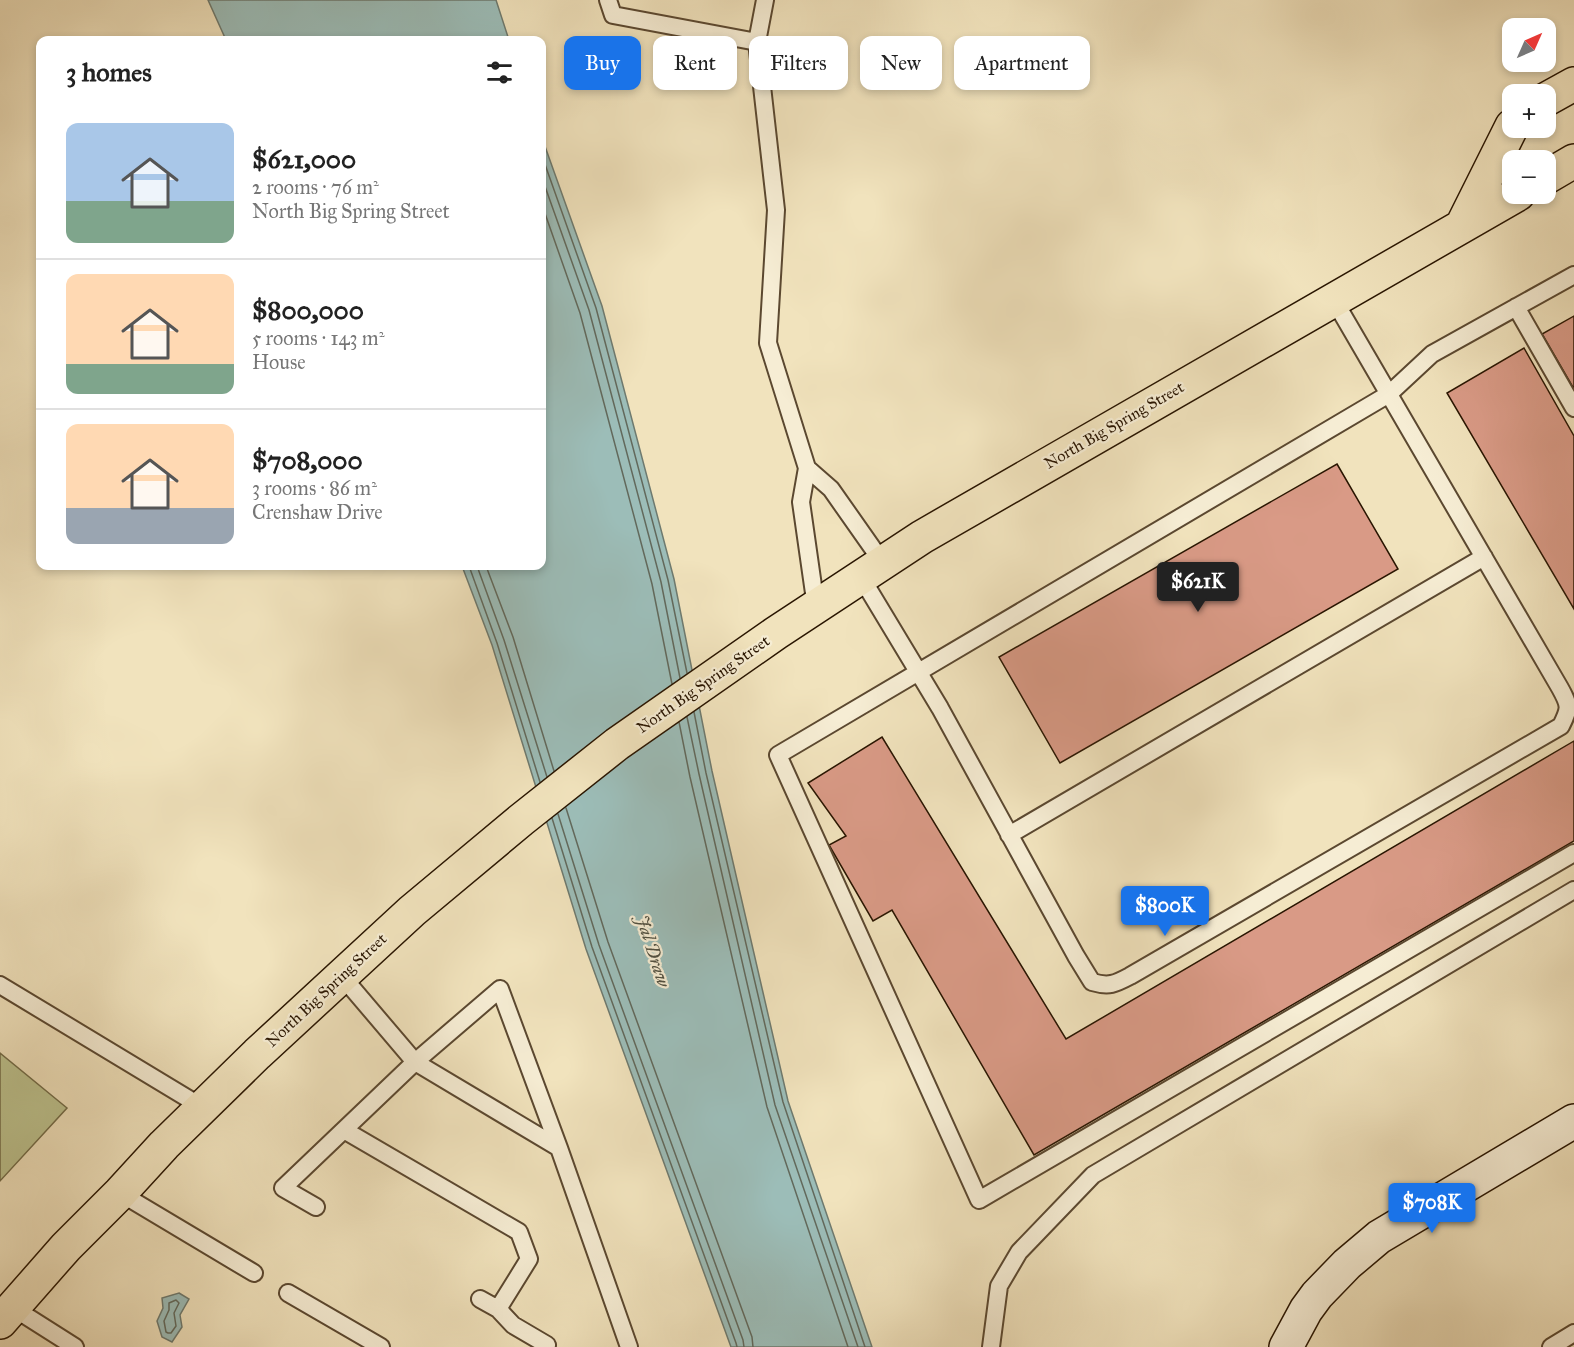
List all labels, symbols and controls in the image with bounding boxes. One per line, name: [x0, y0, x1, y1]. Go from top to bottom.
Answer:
north arrow: [1502, 18, 1556, 72]
map controls: [1502, 18, 1556, 204]
chip: Buy: [564, 36, 641, 90]
chip: Rent: [653, 36, 737, 90]
chip: Filters: [749, 36, 848, 90]
chip: New: [860, 36, 942, 90]
chip: Apartment: [954, 36, 1090, 90]
text: 3 homes: [66, 56, 152, 88]
icon: filters: [483, 56, 516, 89]
button: +: [1502, 84, 1556, 138]
text: $621,000: [252, 143, 356, 175]
icon: home: [114, 147, 186, 219]
button: −: [1502, 150, 1556, 204]
text: 2 rooms · 76 m²: [252, 175, 379, 199]
text: North Big Spring Street: [252, 199, 450, 223]
text: $800,000: [252, 294, 364, 326]
icon: home: [114, 298, 186, 370]
text: 5 rooms · 143 m²: [252, 326, 384, 350]
text: House: [252, 350, 306, 374]
street label: North Big Spring Street: [1041, 377, 1188, 474]
text: $708,000: [252, 444, 363, 476]
icon: home: [114, 448, 186, 520]
text: 3 rooms · 86 m²: [252, 476, 377, 500]
text: Crenshaw Drive: [252, 500, 383, 524]
pin: $621K: [1156, 562, 1240, 613]
text: $621K: [1171, 569, 1225, 593]
street label: North Big Spring Street: [633, 631, 774, 738]
pin: $800K: [1123, 886, 1207, 937]
text: $800K: [1135, 893, 1195, 917]
water label: Jal Draw: [631, 911, 675, 991]
street label: North Big Spring Street: [262, 929, 391, 1052]
pin: $708K: [1390, 1183, 1474, 1234]
text: $708K: [1402, 1190, 1462, 1214]

